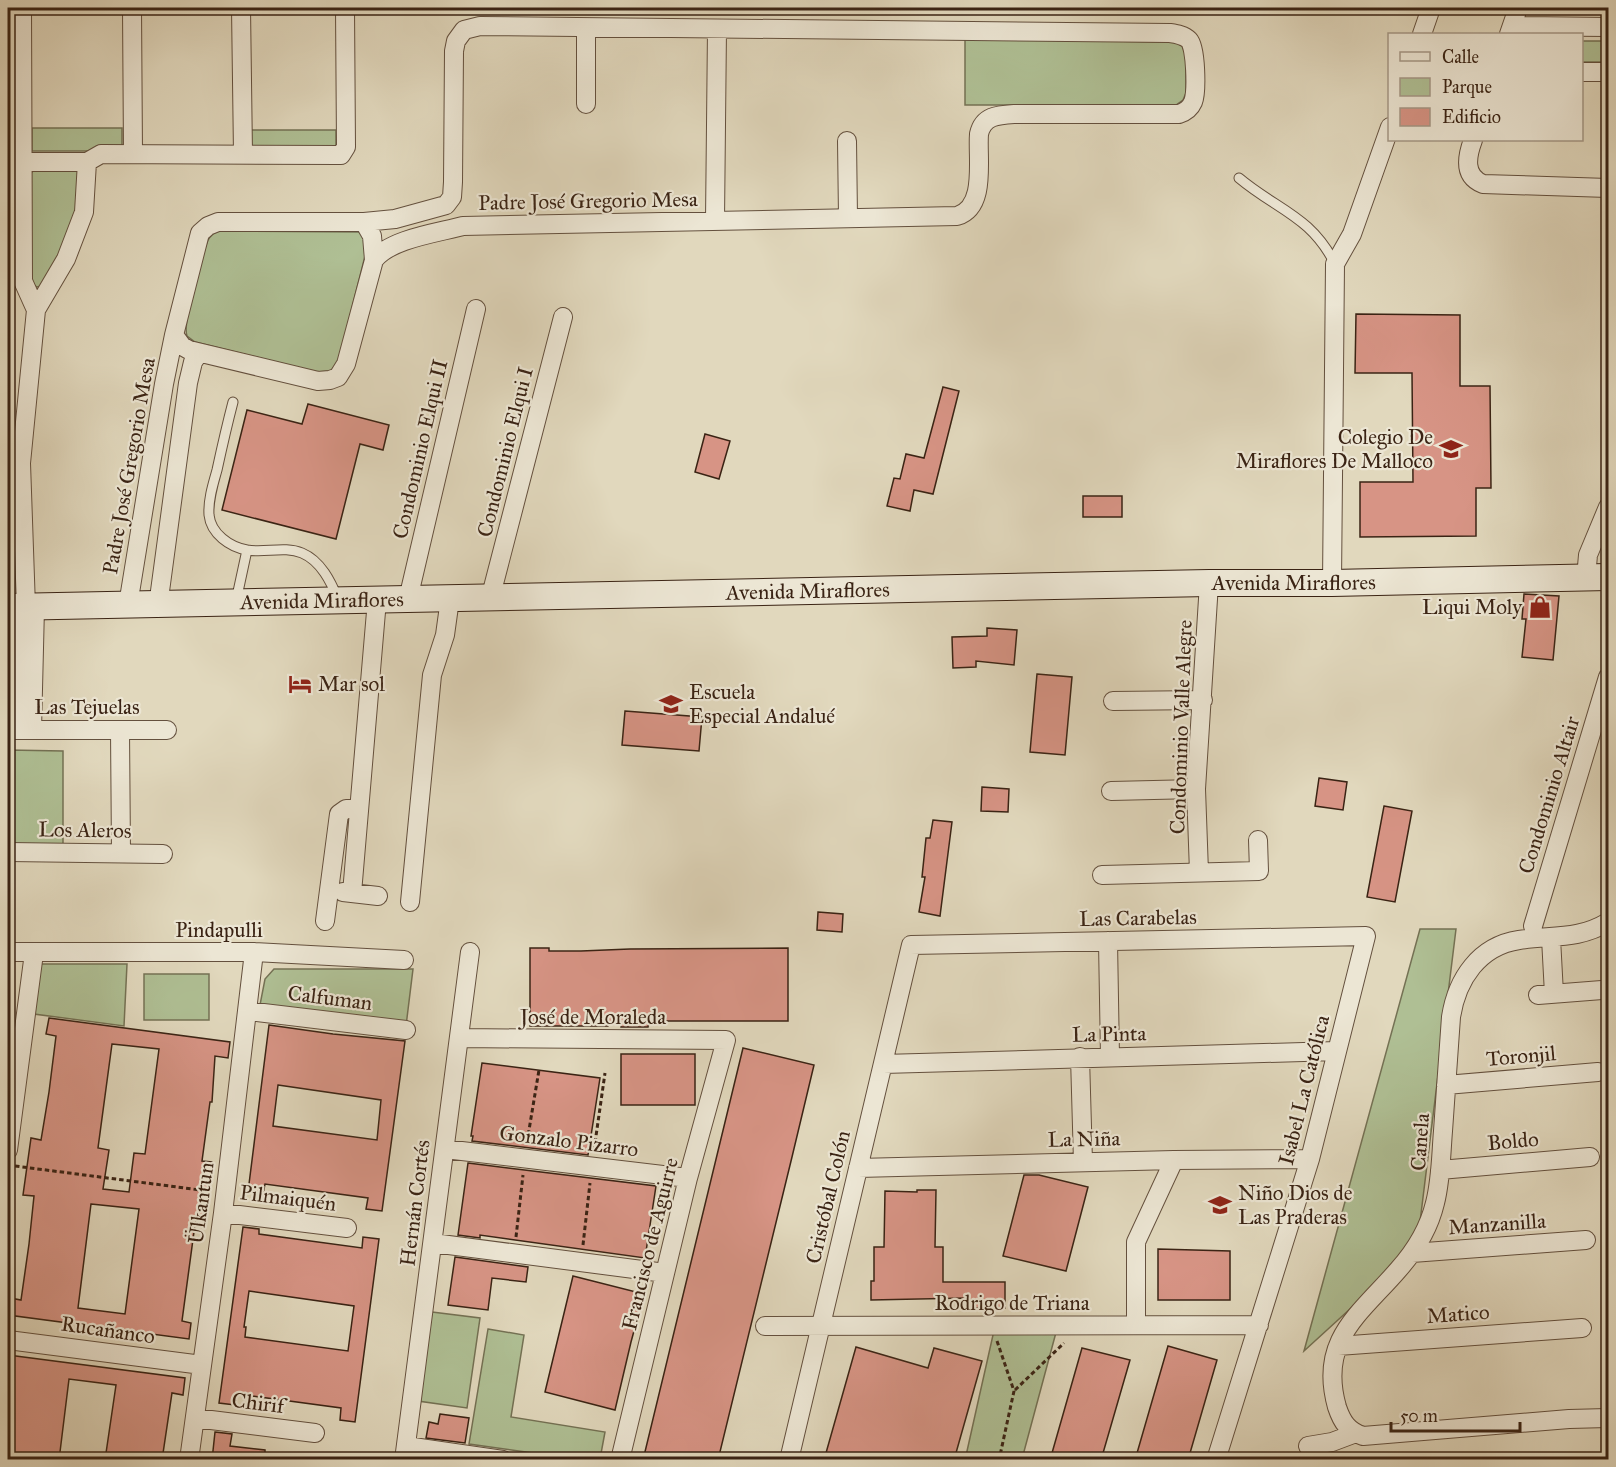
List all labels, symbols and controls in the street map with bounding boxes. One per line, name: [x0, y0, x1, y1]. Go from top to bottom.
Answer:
legend: [1388, 33, 1583, 141]
text: Calle: [1442, 46, 1479, 68]
text: Parque: [1442, 76, 1492, 99]
text: Edificio: [1442, 106, 1501, 128]
street label: Padre José Gregorio Mesa: [478, 186, 698, 216]
street label: Padre José Gregorio Mesa: [97, 355, 161, 576]
street label: Condominio Elqui II: [387, 357, 453, 541]
street label: Condominio Elqui I: [471, 364, 539, 540]
place label: Colegio De Miraflores De Malloco: [1236, 424, 1433, 474]
school or university icon: Colegio De Miraflores De Malloco: [1438, 436, 1464, 462]
street label: Avenida Miraflores: [1211, 569, 1376, 596]
street label: Avenida Miraflores: [725, 576, 890, 606]
street label: Avenida Miraflores: [239, 586, 404, 615]
place label: Liqui Moly: [1422, 594, 1523, 620]
shop icon: Liqui Moly: [1527, 594, 1553, 620]
street label: Condominio Valle Alegre: [1164, 619, 1198, 835]
hotel icon: Mar sol: [287, 671, 313, 697]
place label: Mar sol: [318, 671, 385, 697]
place label: Escuela Especial Andalué: [689, 679, 835, 729]
school or university icon: Escuela Especial Andalué: [658, 691, 684, 717]
street label: Las Tejuelas: [34, 694, 140, 720]
street label: Condominio Altair: [1513, 713, 1585, 877]
street label: Los Aleros: [38, 816, 132, 844]
street label: Las Carabelas: [1079, 904, 1197, 932]
street label: Pindapulli: [175, 917, 263, 943]
street label: Calfuman: [286, 980, 374, 1016]
street label: José de Moraleda: [518, 1004, 666, 1030]
street label: Isabel La Católica: [1273, 1012, 1335, 1168]
street label: La Pinta: [1072, 1020, 1146, 1048]
street label: Toronjil: [1485, 1040, 1557, 1072]
street label: Canela: [1405, 1112, 1435, 1172]
street label: Gonzalo Pizarro: [498, 1120, 640, 1162]
street label: La Niña: [1047, 1125, 1121, 1153]
street label: Boldo: [1486, 1126, 1540, 1156]
street label: Cristóbal Colón: [800, 1128, 856, 1266]
street label: Hernán Cortés: [394, 1138, 436, 1268]
street label: Francisco de Aguirre: [616, 1155, 684, 1333]
street label: Ülkantun: [182, 1161, 220, 1245]
street label: Pilmaiquén: [238, 1179, 338, 1217]
place label: Niño Dios de Las Praderas: [1238, 1180, 1353, 1230]
school or university icon: Niño Dios de Las Praderas: [1207, 1192, 1233, 1218]
street label: Manzanilla: [1447, 1208, 1547, 1240]
street label: Rodrigo de Triana: [934, 1290, 1090, 1316]
street label: Matico: [1426, 1299, 1491, 1329]
street label: Rucañanco: [59, 1311, 157, 1349]
street label: Chirif: [230, 1387, 289, 1419]
scale bar: [1391, 1395, 1520, 1433]
text: 50 m: [1400, 1405, 1438, 1427]

